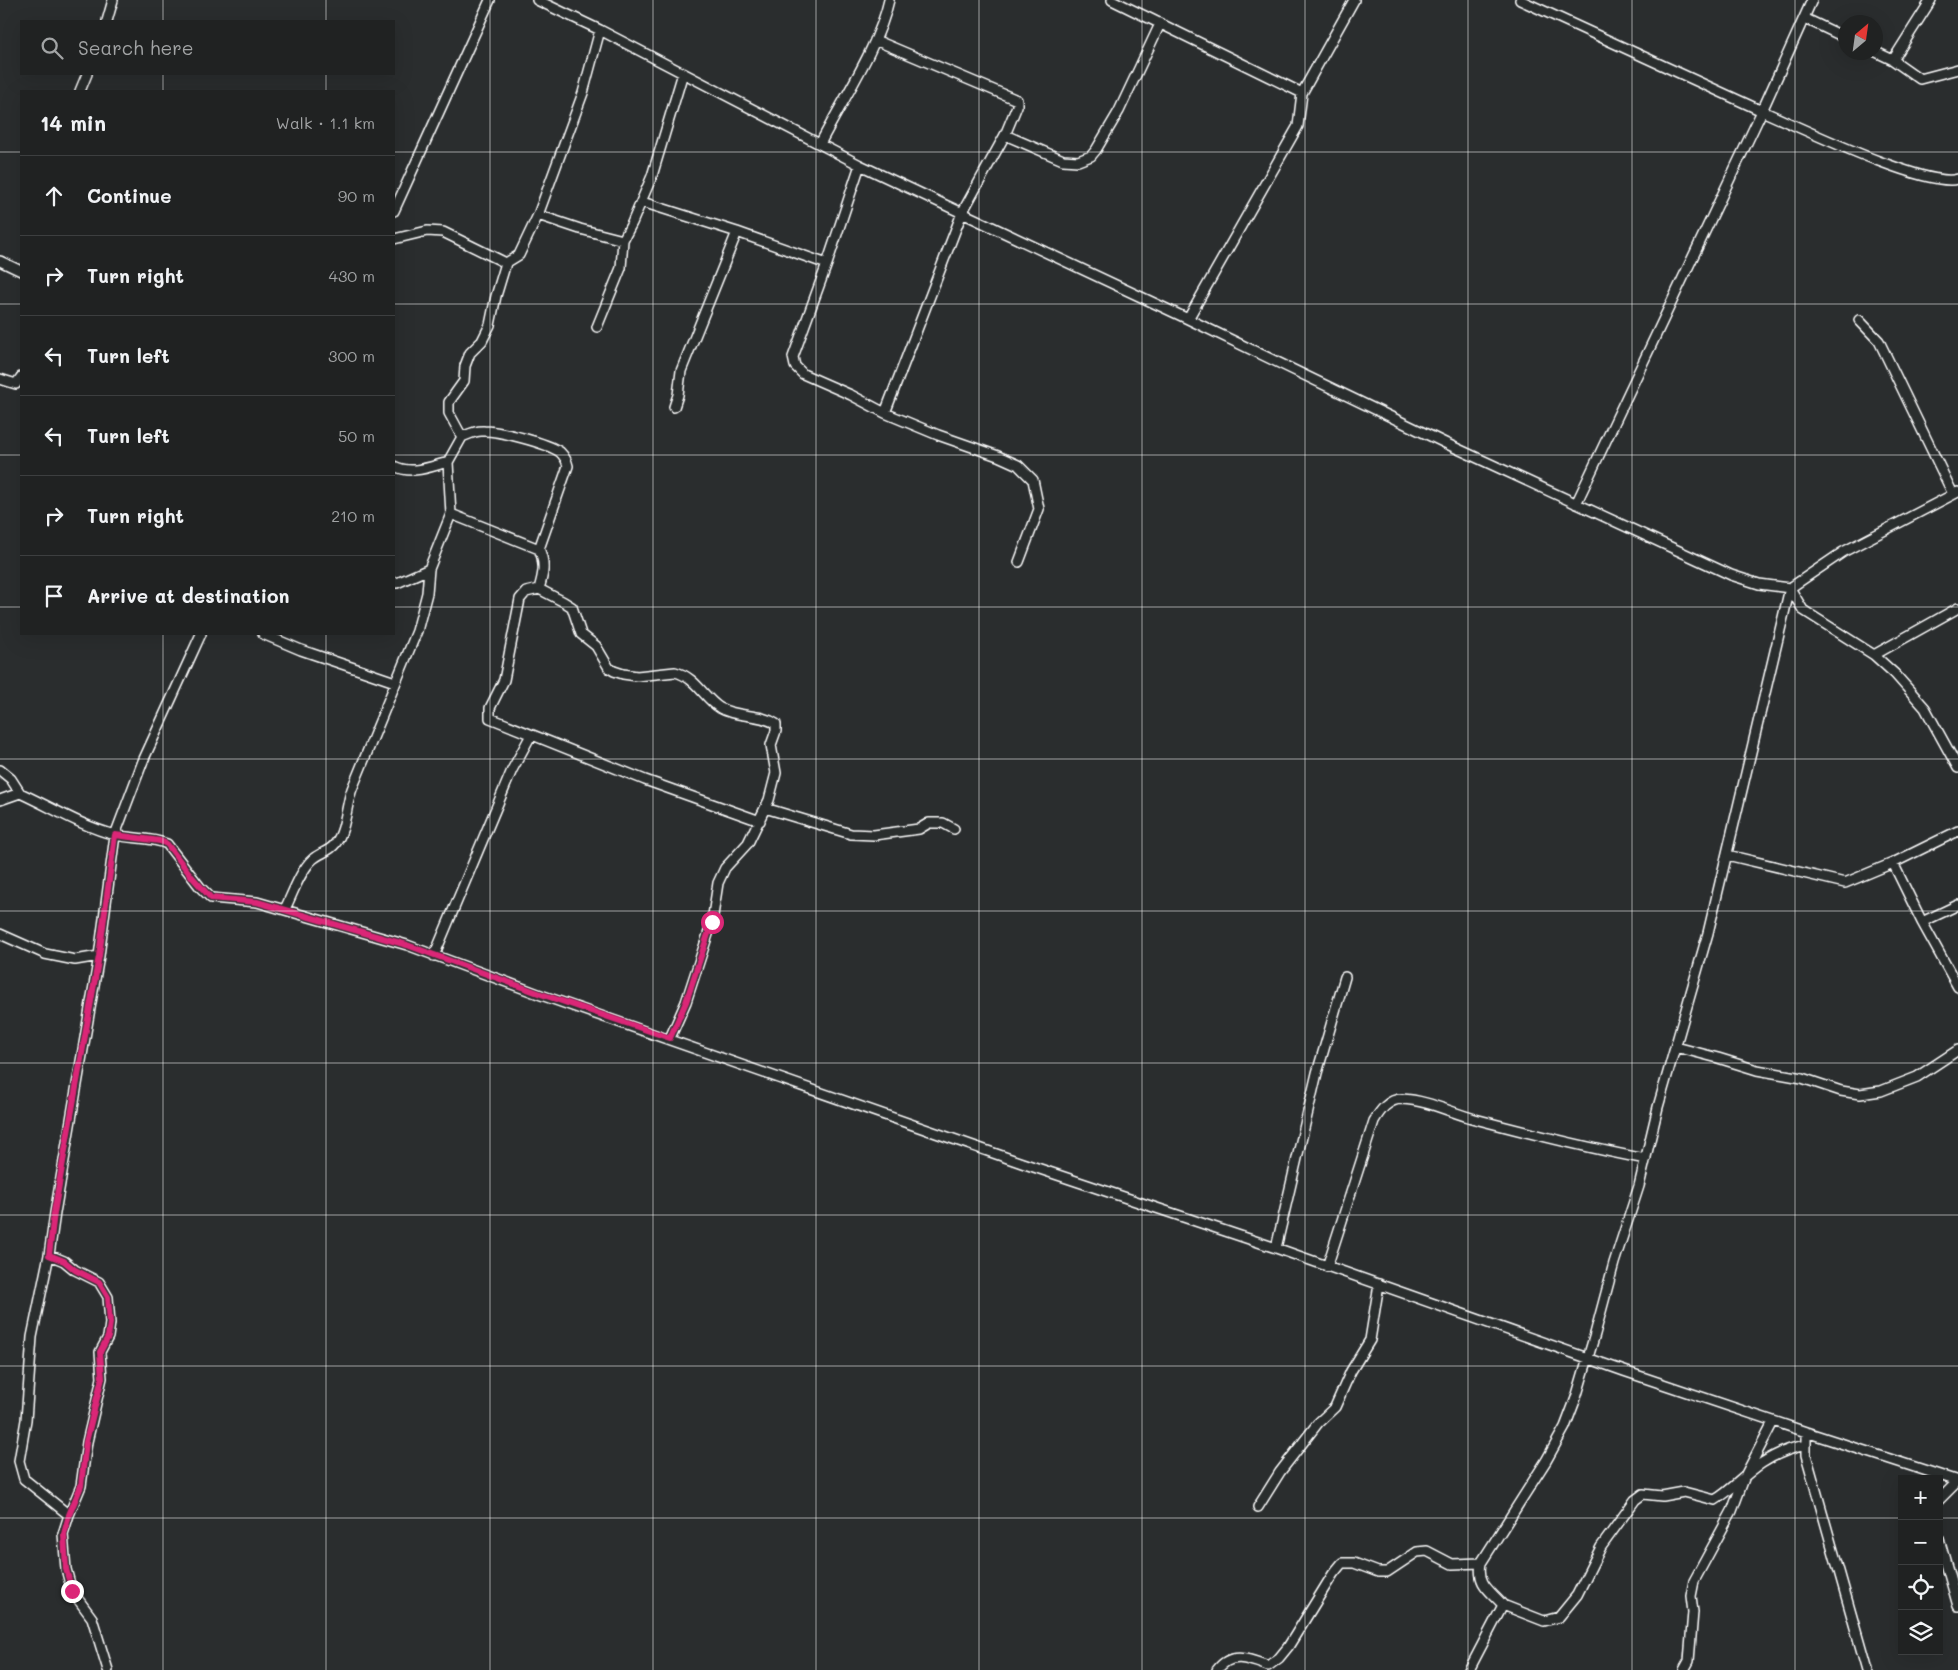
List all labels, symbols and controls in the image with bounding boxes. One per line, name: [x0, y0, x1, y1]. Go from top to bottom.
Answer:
north arrow: [1838, 15, 1883, 60]
search box: [20, 20, 395, 75]
icon: search: [38, 34, 66, 62]
text: Search here: [78, 35, 194, 60]
text: 14 min: [40, 109, 106, 136]
text: Walk · 1.1 km: [276, 112, 375, 133]
icon: ahead: [40, 182, 68, 210]
text: Continue: [87, 183, 172, 208]
text: 90 m: [338, 185, 375, 206]
icon: right: [40, 262, 68, 290]
text: Turn right: [87, 263, 184, 288]
text: 430 m: [328, 265, 375, 286]
icon: left: [40, 342, 68, 370]
text: Turn left: [87, 343, 170, 368]
text: 300 m: [328, 345, 375, 366]
icon: left: [40, 422, 68, 450]
text: Turn left: [87, 423, 170, 448]
text: 50 m: [338, 425, 375, 446]
icon: right: [40, 502, 68, 530]
text: Turn right: [87, 503, 184, 528]
text: 210 m: [331, 505, 375, 526]
icon: arrive: [40, 582, 68, 610]
text: Arrive at destination: [87, 583, 290, 608]
route start: [701, 911, 724, 934]
map controls: [1898, 1475, 1943, 1655]
button: +: [1898, 1475, 1943, 1520]
button: −: [1898, 1520, 1943, 1565]
button: locate: [1898, 1565, 1943, 1610]
route end: [61, 1580, 84, 1603]
button: layers: [1898, 1610, 1943, 1655]

